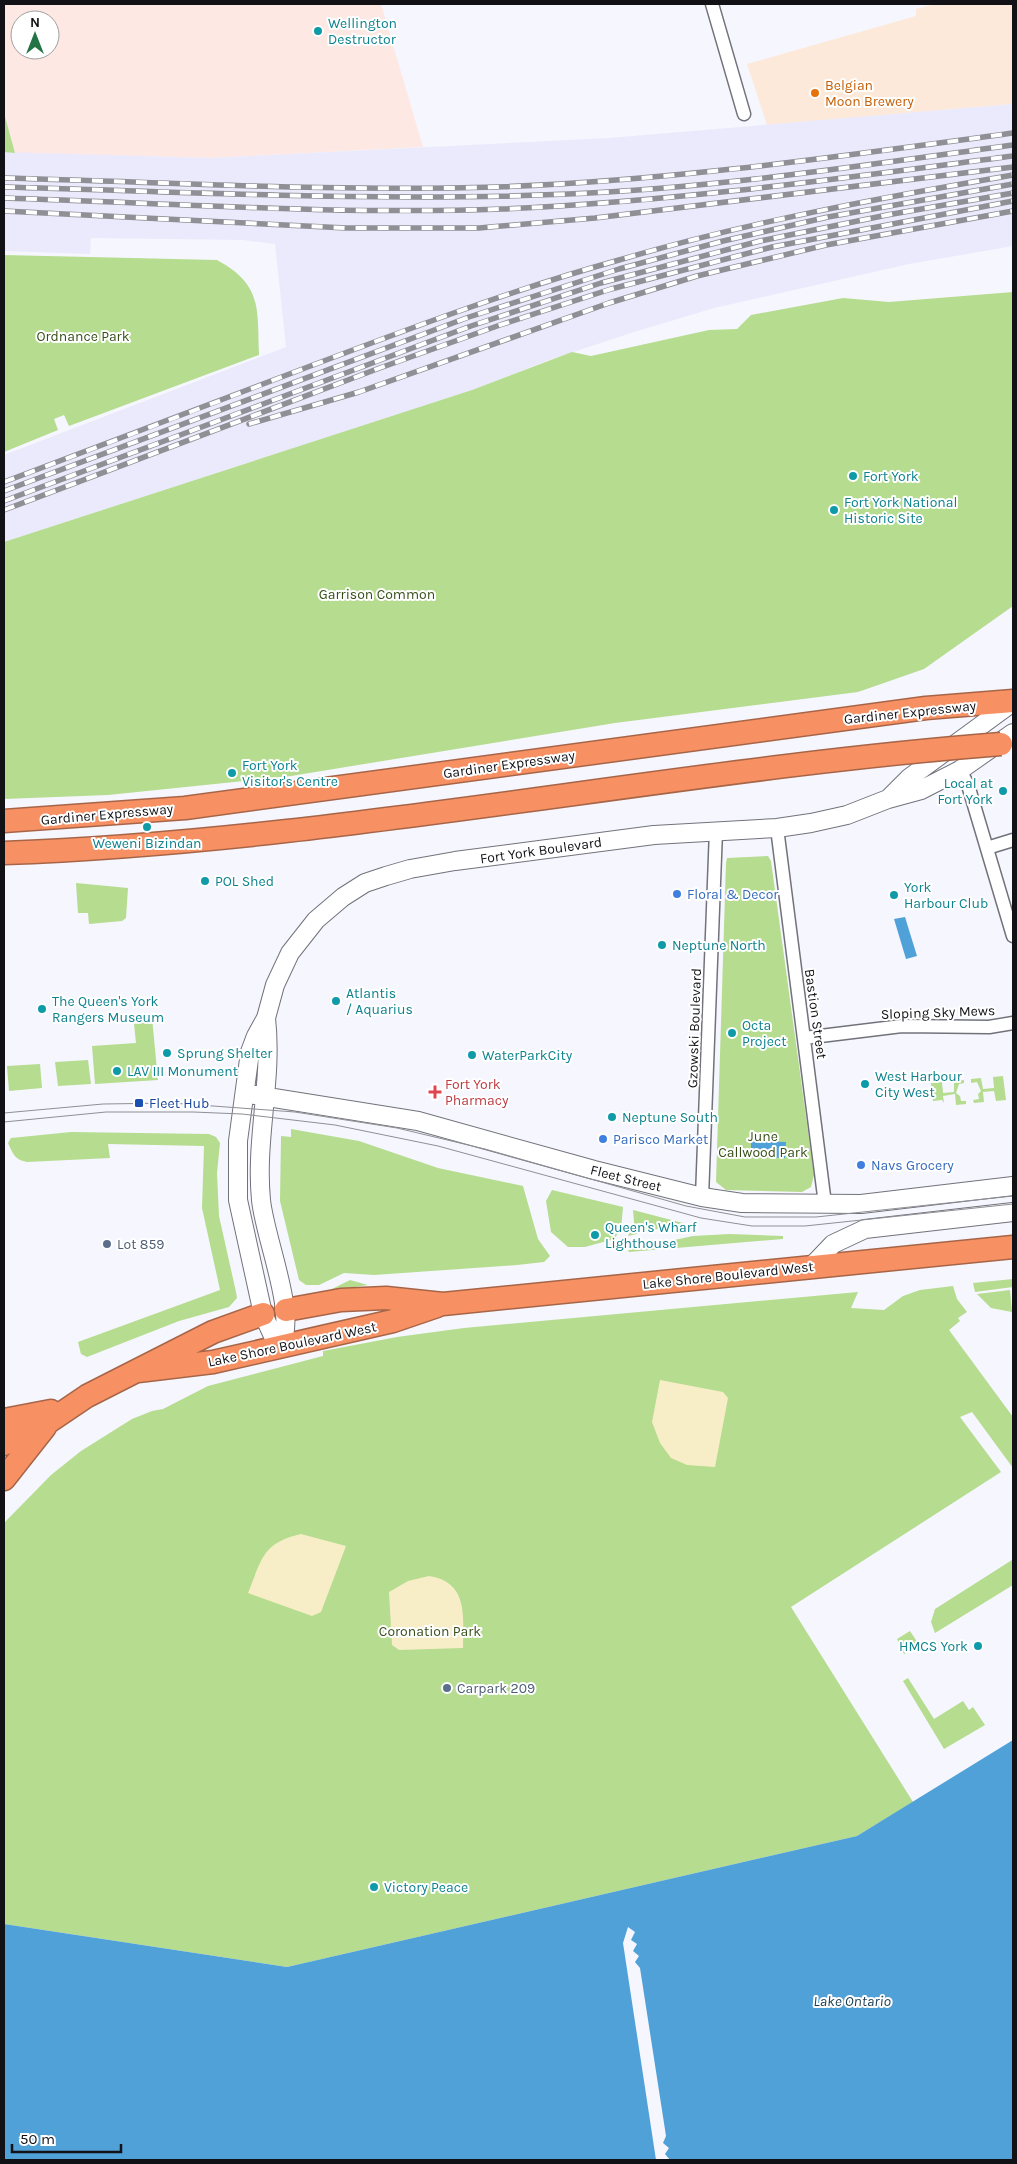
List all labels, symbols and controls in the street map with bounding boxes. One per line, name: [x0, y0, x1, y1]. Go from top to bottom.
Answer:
north arrow: [10, 10, 60, 60]
text: N: [30, 14, 40, 31]
place label: Wellington Destructor: [328, 15, 397, 48]
marker: Wellington Destructor: [312, 25, 324, 37]
place label: Belgian Moon Brewery: [825, 77, 914, 110]
marker: Belgian Moon Brewery: [809, 87, 821, 99]
park label: Ordnance Park: [36, 328, 130, 345]
place label: Fort York: [863, 468, 919, 485]
marker: Fort York: [847, 470, 859, 482]
place label: Fort York National Historic Site: [844, 494, 957, 527]
marker: Fort York National Historic Site: [828, 504, 840, 516]
park label: Garrison Common: [319, 586, 435, 603]
street label: Gardiner Expressway: [843, 697, 977, 728]
street label: Gardiner Expressway: [442, 747, 576, 782]
place label: Fort York Visitor's Centre: [242, 757, 338, 790]
marker: Fort York Visitor's Centre: [226, 767, 238, 779]
place label: Local at Fort York: [937, 775, 993, 808]
marker: Local at Fort York: [997, 785, 1009, 797]
street label: Gardiner Expressway: [40, 800, 174, 829]
marker: Weweni Bizindan: [141, 821, 153, 833]
street label: Fort York Boulevard: [479, 834, 603, 867]
place label: Weweni Bizindan: [92, 835, 202, 852]
place label: POL Shed: [215, 873, 274, 890]
marker: POL Shed: [199, 875, 211, 887]
place label: York Harbour Club: [904, 879, 988, 912]
place label: Floral & Decor: [687, 886, 779, 903]
marker: Floral & Decor: [671, 888, 683, 900]
marker: York Harbour Club: [888, 889, 900, 901]
place label: Neptune North: [672, 937, 766, 954]
marker: Neptune North: [656, 939, 668, 951]
street label: Gzowski Boulevard: [684, 968, 705, 1088]
street label: Bastion Street: [801, 968, 830, 1060]
place label: Atlantis / Aquarius: [346, 985, 413, 1018]
place label: The Queen's York Rangers Museum: [52, 993, 164, 1026]
marker: Atlantis / Aquarius: [330, 995, 342, 1007]
street label: Sloping Sky Mews: [880, 1002, 996, 1023]
marker: The Queen's York Rangers Museum: [36, 1003, 48, 1015]
place label: Octa Project: [742, 1017, 787, 1050]
marker: Octa Project: [726, 1027, 738, 1039]
place label: Sprung Shelter: [177, 1045, 273, 1062]
marker: Sprung Shelter: [161, 1047, 173, 1059]
place label: WaterParkCity: [482, 1047, 573, 1064]
marker: WaterParkCity: [466, 1049, 478, 1061]
place label: LAV III Monument: [127, 1063, 238, 1080]
marker: LAV III Monument: [111, 1065, 123, 1077]
place label: West Harbour City West: [875, 1068, 963, 1101]
place label: Fort York Pharmacy: [445, 1076, 509, 1109]
marker: West Harbour City West: [859, 1078, 871, 1090]
marker: Fort York Pharmacy: [429, 1086, 441, 1098]
place label: Fleet Hub: [149, 1095, 209, 1112]
marker: Fleet Hub: [133, 1097, 145, 1109]
place label: Neptune South: [622, 1109, 718, 1126]
marker: Neptune South: [606, 1111, 618, 1123]
park label: June Callwood Park: [718, 1128, 808, 1161]
place label: Parisco Market: [613, 1131, 708, 1148]
marker: Parisco Market: [597, 1133, 609, 1145]
place label: Navs Grocery: [871, 1157, 954, 1174]
marker: Navs Grocery: [855, 1159, 867, 1171]
street label: Fleet Street: [589, 1161, 663, 1196]
place label: Queen's Wharf Lighthouse: [605, 1219, 697, 1252]
marker: Queen's Wharf Lighthouse: [589, 1229, 601, 1241]
place label: Lot 859: [117, 1236, 164, 1253]
marker: Lot 859: [101, 1238, 113, 1250]
street label: Lake Shore Boulevard West: [642, 1258, 814, 1293]
street label: Lake Shore Boulevard West: [206, 1318, 378, 1371]
park label: Coronation Park: [379, 1623, 481, 1640]
place label: HMCS York: [899, 1638, 968, 1655]
marker: HMCS York: [972, 1640, 984, 1652]
place label: Carpark 209: [457, 1680, 535, 1697]
marker: Carpark 209: [441, 1682, 453, 1694]
place label: Victory Peace: [384, 1879, 468, 1896]
marker: Victory Peace: [368, 1881, 380, 1893]
water label: Lake Ontario: [813, 1992, 891, 2010]
scale bar: [12, 2122, 121, 2154]
text: 50 m: [20, 2130, 55, 2148]

